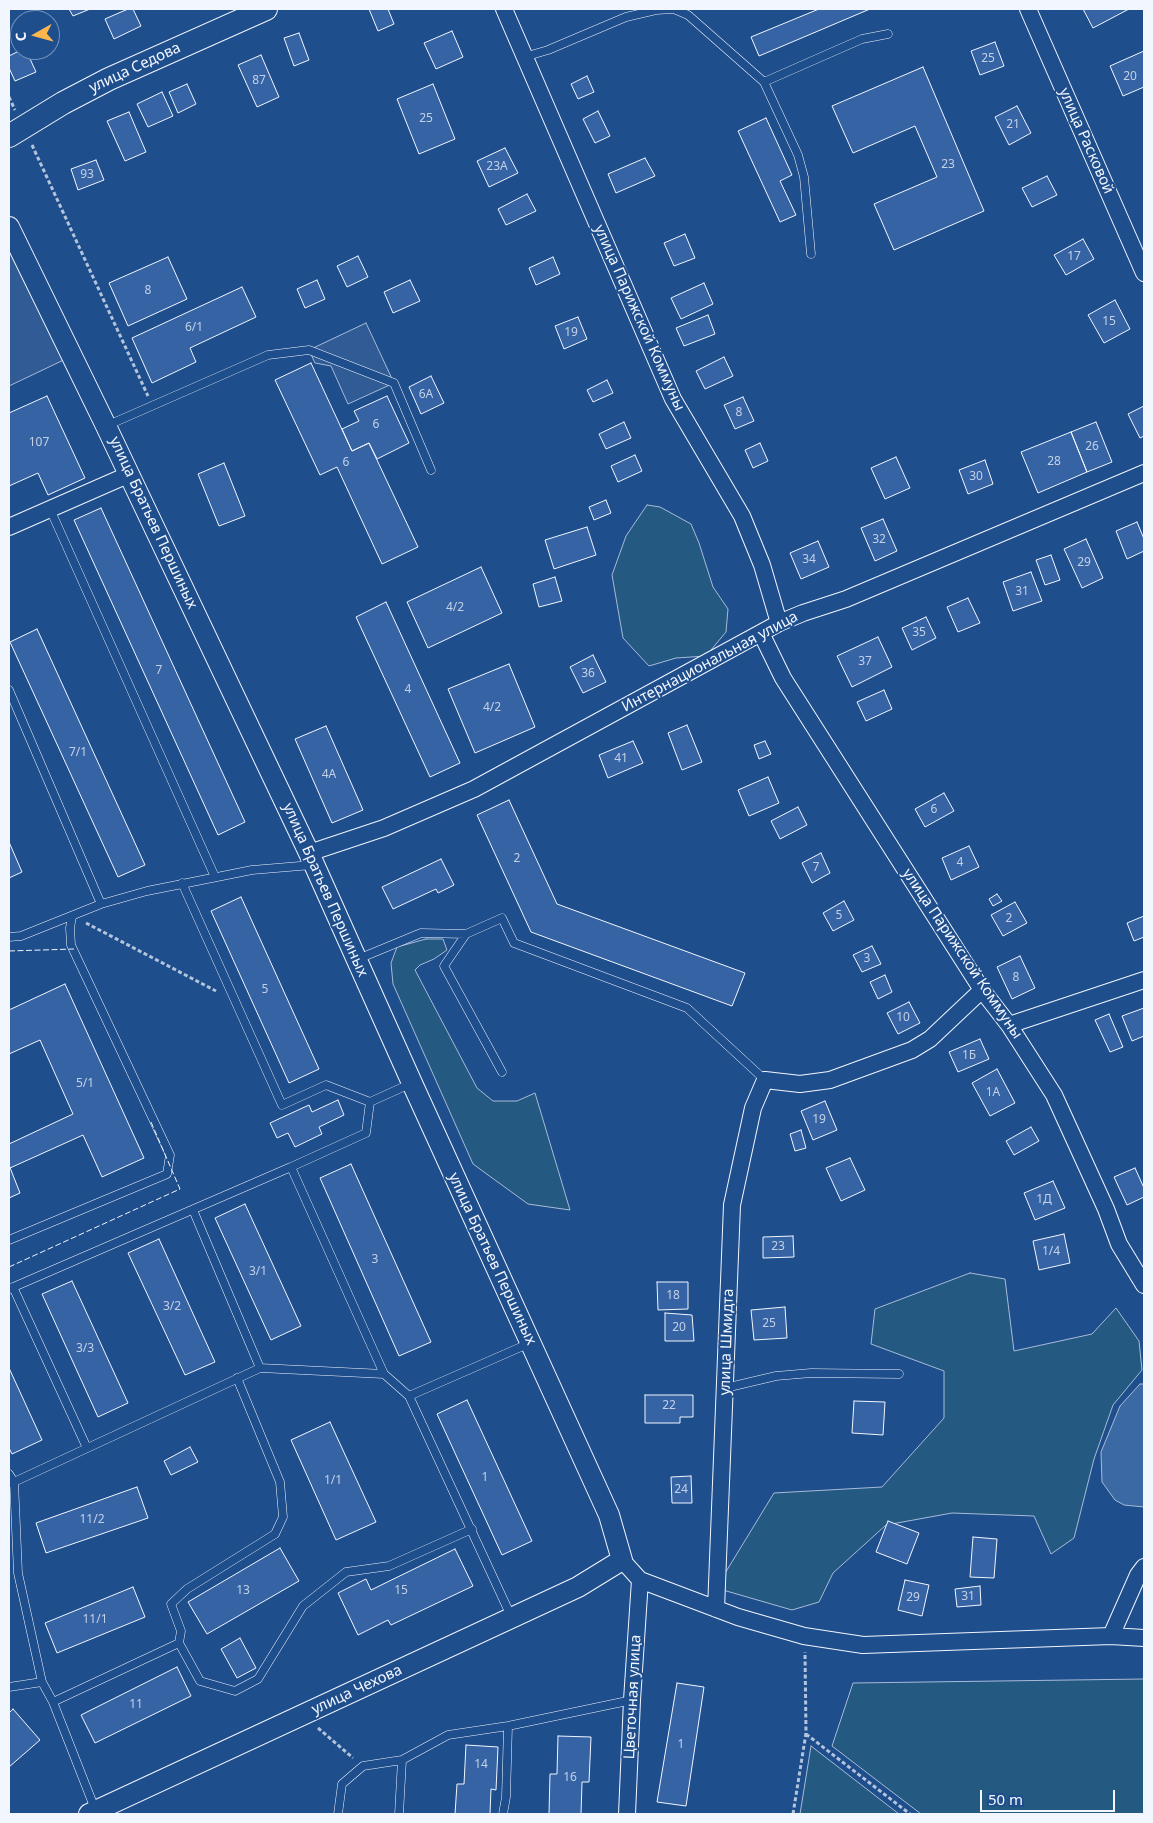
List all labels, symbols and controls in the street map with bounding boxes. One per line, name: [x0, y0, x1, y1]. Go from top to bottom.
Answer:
north arrow: [10, 10, 60, 60]
text: С: [11, 31, 31, 42]
street label: улица Седова: [86, 39, 184, 97]
house number: 25: [981, 52, 995, 66]
house number: 20: [1123, 70, 1137, 84]
house number: 87: [252, 74, 266, 88]
street label: улица Расковой: [1055, 85, 1117, 197]
house number: 25: [419, 112, 433, 126]
house number: 21: [1006, 118, 1020, 132]
house number: 23: [941, 158, 955, 172]
house number: 23А: [486, 160, 508, 174]
house number: 93: [80, 168, 94, 182]
street label: улица Парижской Коммуны: [590, 222, 688, 414]
house number: 17: [1067, 250, 1081, 264]
house number: 8: [145, 284, 151, 298]
house number: 15: [1102, 315, 1116, 329]
house number: 6/1: [185, 321, 203, 335]
house number: 19: [564, 326, 578, 340]
house number: 6А: [419, 388, 433, 402]
house number: 8: [736, 406, 742, 420]
house number: 6: [373, 418, 379, 432]
street label: улица Братьев Першиных: [105, 434, 201, 612]
house number: 107: [29, 436, 49, 450]
house number: 26: [1085, 440, 1099, 454]
house number: 28: [1047, 455, 1061, 469]
house number: 6: [343, 456, 349, 470]
house number: 30: [969, 470, 983, 484]
house number: 32: [872, 533, 886, 547]
house number: 34: [802, 553, 816, 567]
house number: 29: [1077, 556, 1091, 570]
house number: 31: [1015, 585, 1029, 599]
house number: 4/2: [446, 601, 464, 615]
street label: Интернациональная улица: [619, 608, 801, 716]
house number: 35: [912, 626, 926, 640]
house number: 37: [858, 655, 872, 669]
house number: 7: [156, 664, 162, 678]
house number: 36: [581, 667, 595, 681]
house number: 4: [405, 683, 411, 697]
house number: 4/2: [483, 701, 501, 715]
house number: 7/1: [69, 746, 87, 760]
house number: 41: [614, 752, 628, 766]
house number: 4А: [322, 768, 336, 782]
street label: улица Братьев Першиных: [279, 800, 371, 980]
house number: 6: [931, 803, 937, 817]
house number: 2: [514, 852, 520, 866]
house number: 4: [957, 856, 963, 870]
house number: 7: [813, 861, 819, 875]
street label: улица Парижской Коммуны: [898, 865, 1026, 1043]
house number: 5: [836, 909, 842, 923]
house number: 2: [1006, 912, 1012, 926]
house number: 3: [864, 952, 870, 966]
house number: 8: [1013, 971, 1019, 985]
house number: 5: [262, 983, 268, 997]
house number: 10: [896, 1011, 910, 1025]
house number: 1Б: [962, 1049, 976, 1063]
house number: 5/1: [76, 1077, 94, 1091]
house number: 1А: [986, 1086, 1000, 1100]
house number: 19: [812, 1113, 826, 1127]
street label: улица Братьев Першиных: [444, 1170, 540, 1348]
house number: 1Д: [1036, 1193, 1052, 1207]
house number: 23: [771, 1240, 785, 1254]
house number: 1/4: [1042, 1245, 1060, 1259]
house number: 3: [372, 1253, 378, 1267]
house number: 3/1: [249, 1265, 267, 1279]
street label: улица Шмидта: [716, 1288, 738, 1396]
house number: 18: [666, 1289, 680, 1303]
house number: 3/2: [163, 1300, 181, 1314]
house number: 25: [762, 1317, 776, 1331]
house number: 20: [672, 1321, 686, 1335]
house number: 3/3: [76, 1342, 94, 1356]
house number: 22: [662, 1399, 676, 1413]
house number: 1: [482, 1471, 488, 1485]
house number: 1/1: [324, 1474, 342, 1488]
house number: 24: [674, 1483, 688, 1497]
house number: 11/2: [79, 1513, 105, 1527]
house number: 13: [236, 1584, 250, 1598]
house number: 15: [394, 1584, 408, 1598]
house number: 31: [961, 1590, 975, 1604]
house number: 29: [906, 1591, 920, 1605]
house number: 11/1: [82, 1613, 108, 1627]
street label: Цветочная улица: [621, 1634, 645, 1760]
street label: улица Чехова: [309, 1661, 405, 1719]
house number: 11: [129, 1698, 143, 1712]
house number: 1: [678, 1738, 684, 1752]
house number: 14: [474, 1758, 488, 1772]
house number: 16: [563, 1771, 577, 1785]
scale bar: [983, 1780, 1118, 1812]
text: 50 m: [988, 1789, 1023, 1809]

